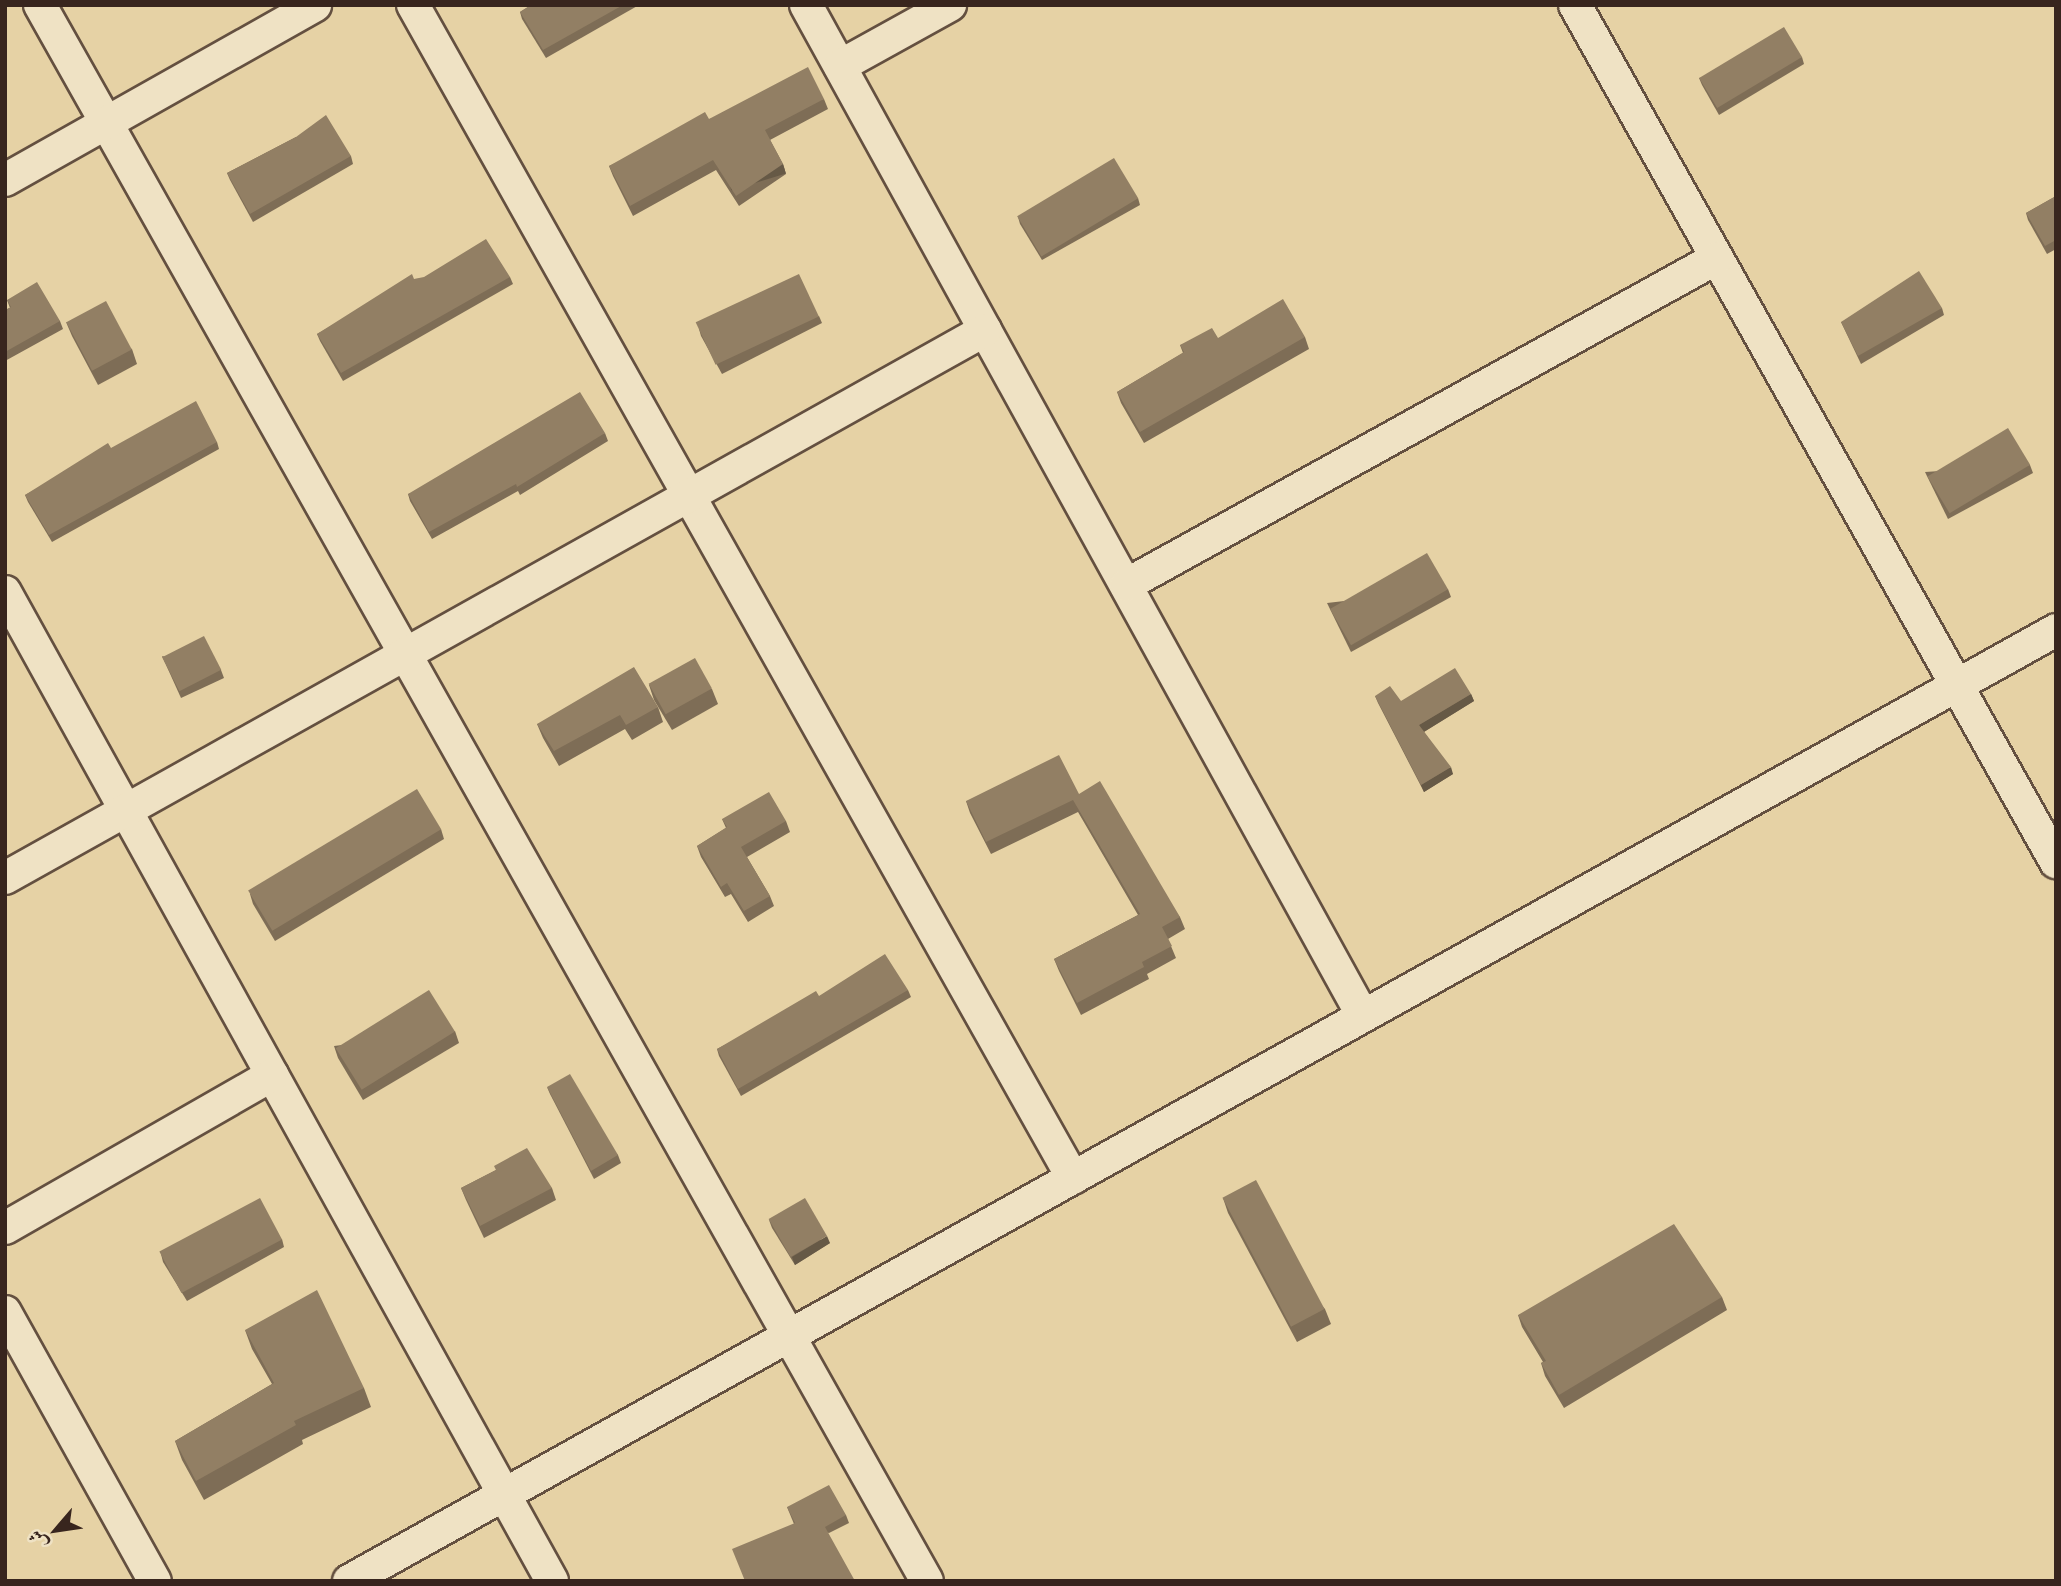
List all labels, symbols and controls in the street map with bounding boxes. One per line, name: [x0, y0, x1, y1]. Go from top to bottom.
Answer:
north arrow: [21, 1495, 91, 1565]
text: ش: [21, 1525, 54, 1555]

